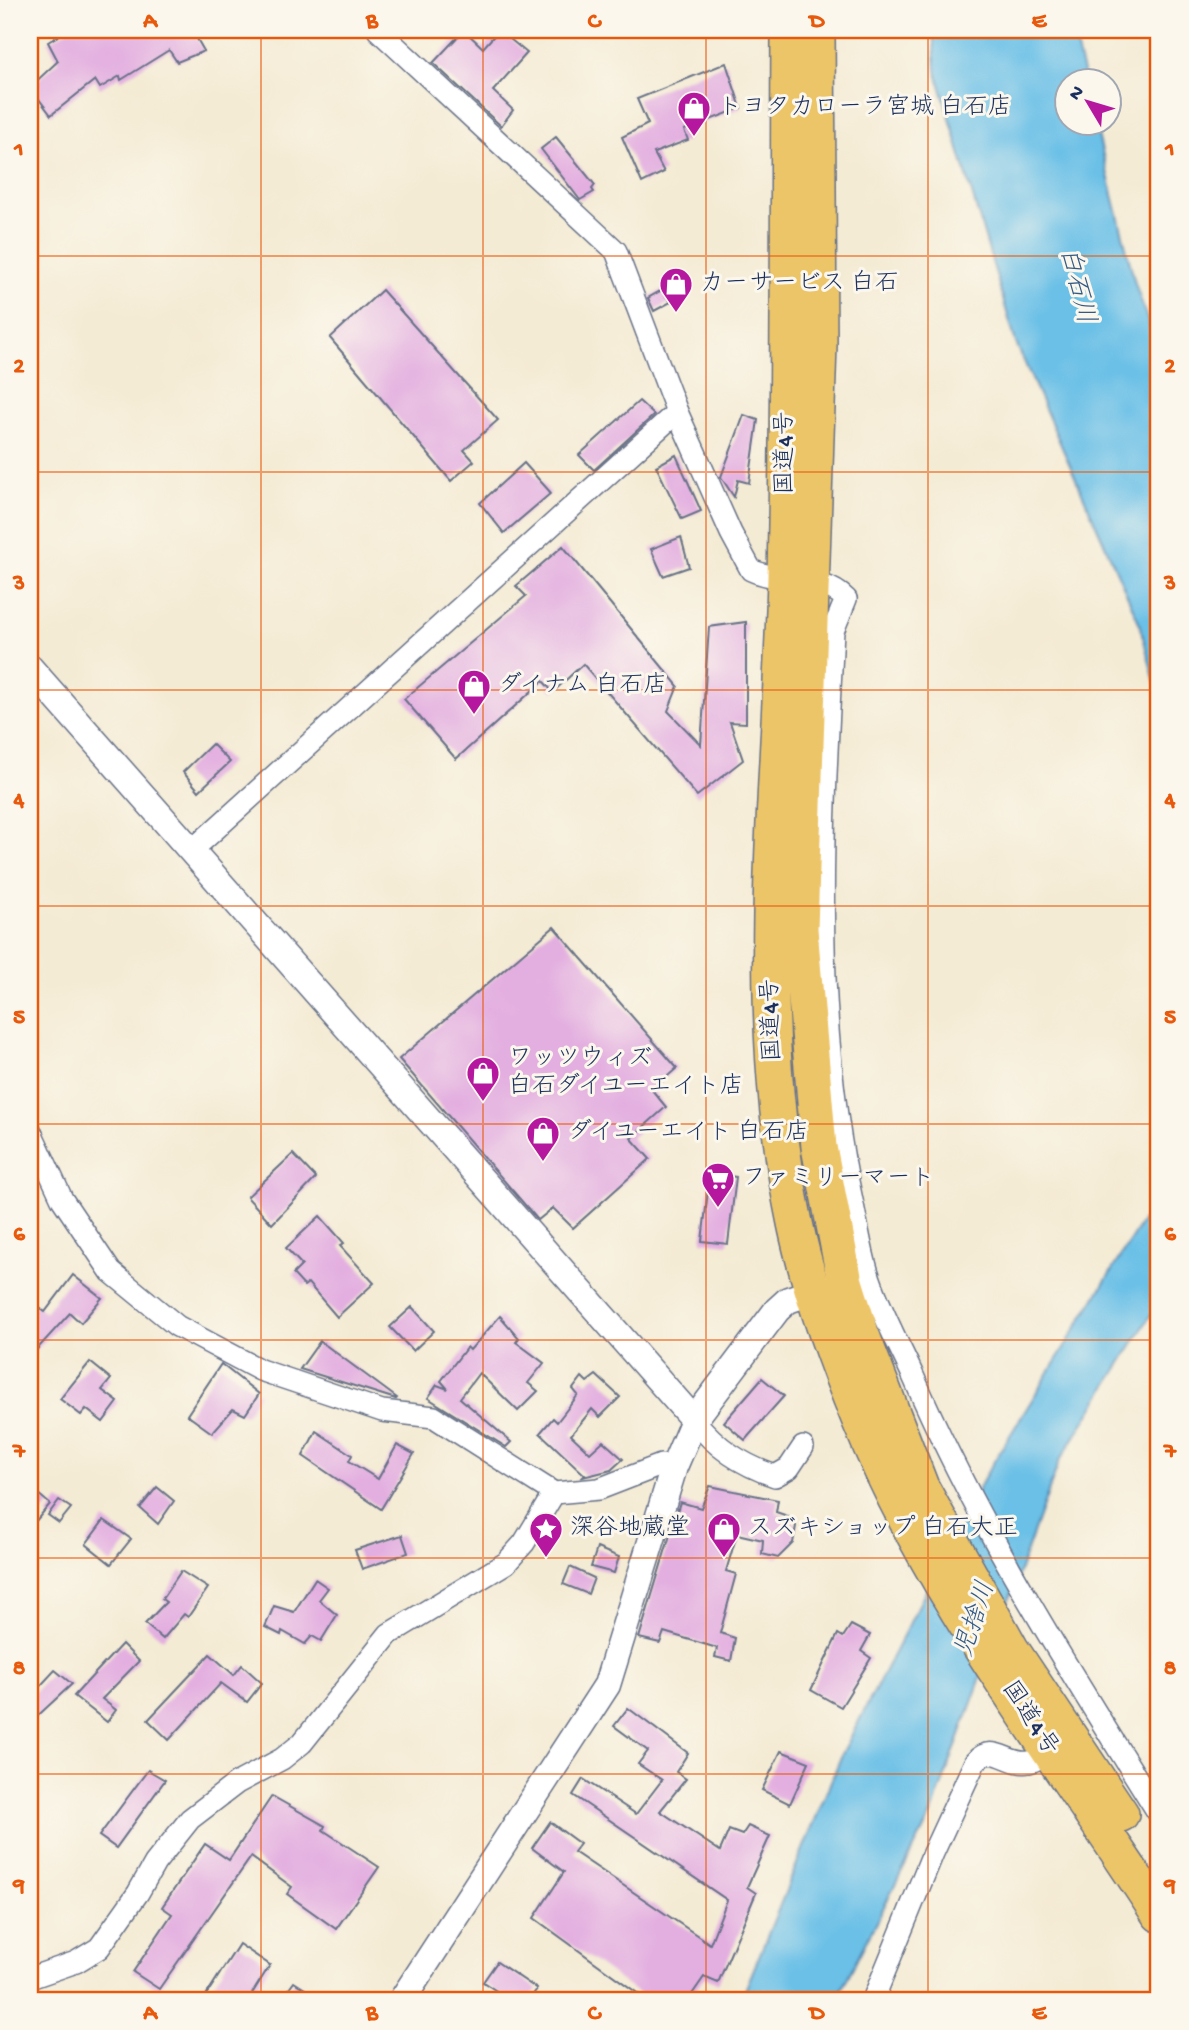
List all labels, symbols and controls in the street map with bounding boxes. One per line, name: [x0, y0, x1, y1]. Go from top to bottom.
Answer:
text: A: [142, 9, 158, 36]
text: B: [365, 9, 379, 36]
text: C: [588, 9, 603, 36]
text: D: [808, 9, 826, 36]
text: E: [1032, 9, 1048, 36]
north arrow: [1052, 66, 1122, 136]
text: N: [1064, 82, 1090, 106]
shop icon: トヨタカローラ宮城 白石店: [675, 89, 713, 138]
place label: トヨタカローラ宮城 白石店: [718, 93, 1012, 123]
text: 1: [13, 137, 24, 164]
text: 1: [1164, 137, 1175, 164]
water label: 白石川: [1051, 244, 1100, 328]
shop icon: カーサービス 白石: [657, 265, 695, 314]
place label: カーサービス 白石: [700, 269, 899, 299]
text: 2: [13, 354, 25, 381]
text: 2: [1164, 354, 1176, 381]
street label: 国道4号: [771, 411, 801, 495]
text: 3: [12, 571, 25, 598]
text: 3: [1163, 571, 1176, 598]
shop icon: ダイナム 白石店: [455, 667, 493, 716]
place label: ダイナム 白石店: [498, 671, 667, 701]
text: 4: [13, 788, 25, 815]
text: 4: [1164, 788, 1176, 815]
street label: 国道4号: [756, 978, 789, 1062]
text: 5: [13, 1005, 25, 1032]
text: 5: [1164, 1005, 1176, 1032]
place label: ワッツウィズ 白石ダイユーエイト店: [508, 1045, 744, 1102]
shop icon: ワッツウィズ 白石ダイユーエイト店: [464, 1054, 502, 1103]
shop icon: ダイユーエイト 白石店: [524, 1114, 562, 1163]
place label: ダイユーエイト 白石店: [568, 1118, 809, 1148]
supermarket icon: ファミリーマート: [699, 1160, 737, 1209]
place label: ファミリーマート: [742, 1165, 934, 1194]
text: 6: [13, 1222, 26, 1249]
text: 6: [1164, 1222, 1177, 1249]
text: 7: [12, 1439, 26, 1466]
text: 7: [1163, 1439, 1177, 1466]
place icon: 深谷地蔵堂: [527, 1510, 565, 1559]
shop icon: スズキショップ 白石大正: [705, 1510, 743, 1559]
place label: 深谷地蔵堂: [570, 1514, 690, 1544]
place label: スズキショップ 白石大正: [748, 1514, 1018, 1544]
water label: 児捨川: [949, 1578, 1004, 1662]
text: 8: [13, 1656, 26, 1683]
text: 8: [1164, 1656, 1177, 1683]
street label: 国道4号: [994, 1676, 1065, 1762]
text: 9: [12, 1873, 25, 1900]
text: 9: [1163, 1873, 1176, 1900]
text: A: [142, 2001, 158, 2028]
text: B: [365, 2001, 379, 2028]
text: C: [588, 2001, 603, 2028]
text: D: [808, 2001, 826, 2028]
text: E: [1032, 2001, 1048, 2028]

